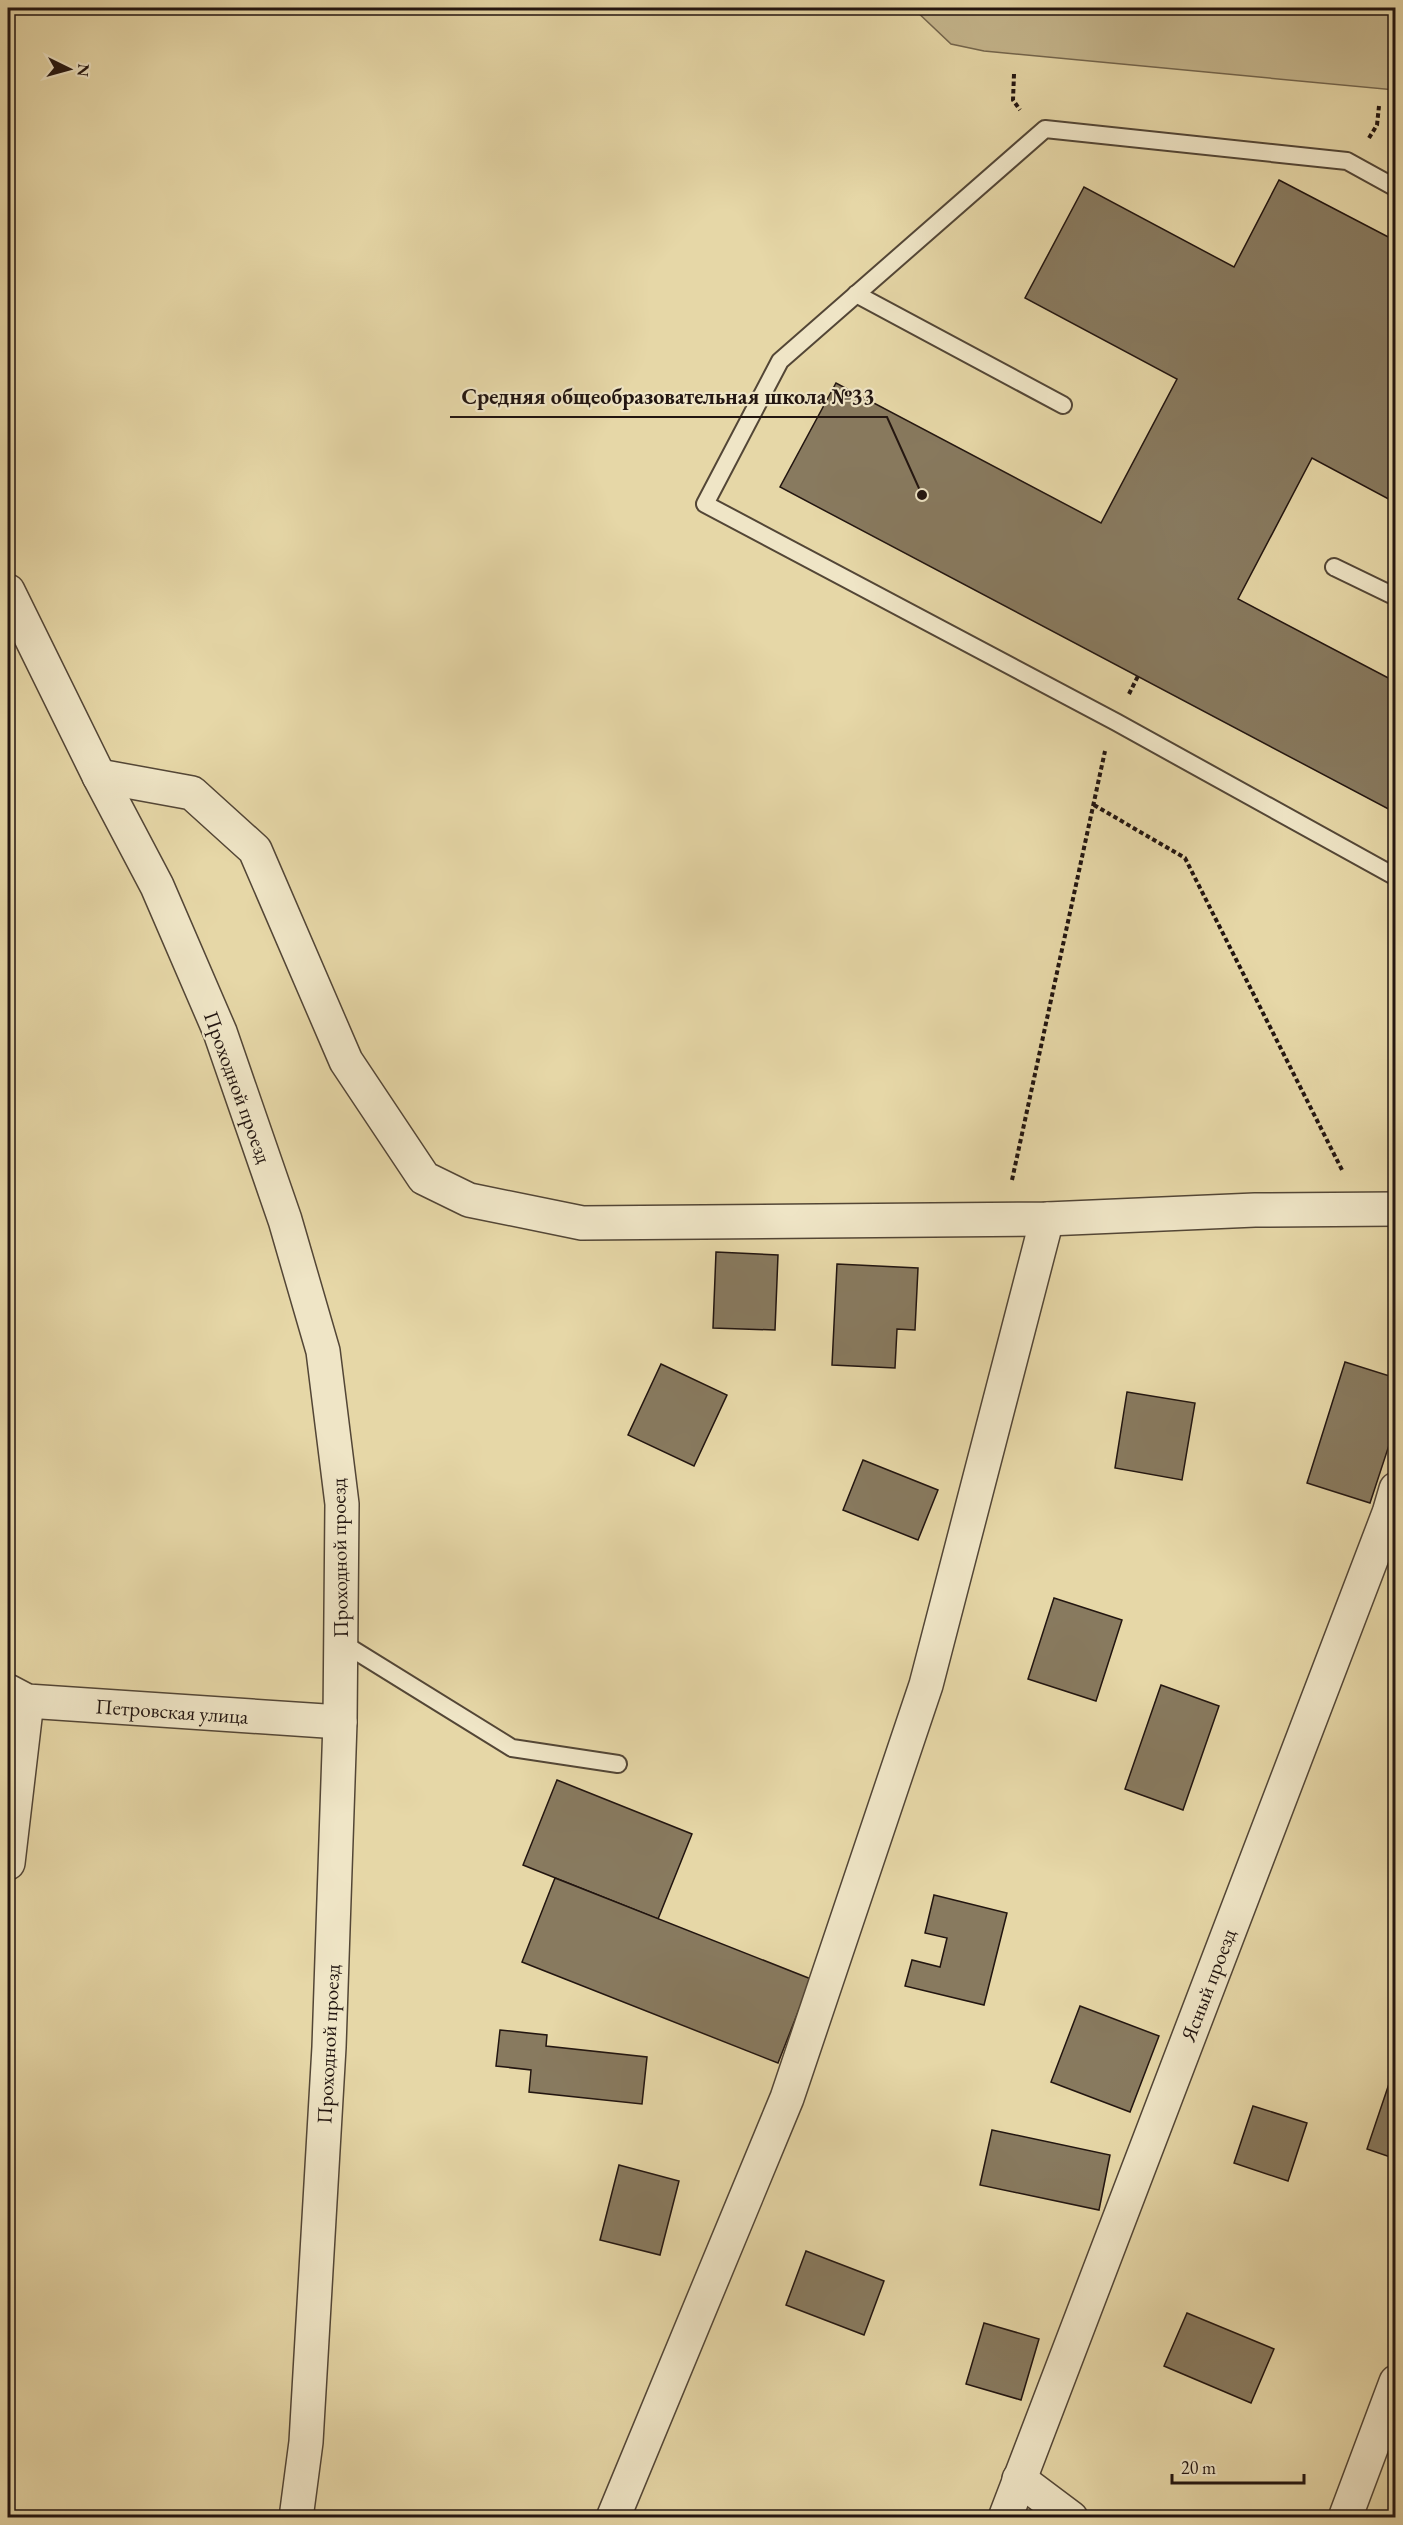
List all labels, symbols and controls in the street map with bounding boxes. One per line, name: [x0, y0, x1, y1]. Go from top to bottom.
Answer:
north arrow: [39, 39, 99, 99]
text: N: [72, 63, 94, 78]
callout: Средняя общеобразовательная школа №33: [450, 377, 887, 417]
text: Средняя общеобразовательная школа №33: [461, 382, 875, 411]
street label: Проходной проезд: [198, 1007, 278, 1167]
street label: Проходной проезд: [324, 1477, 354, 1638]
street label: Петровская улица: [95, 1692, 250, 1730]
street label: Ясный проезд: [1174, 1924, 1242, 2046]
street label: Проходной проезд: [310, 1963, 346, 2125]
scale bar: [1172, 2447, 1304, 2485]
text: 20 m: [1181, 2456, 1216, 2479]

